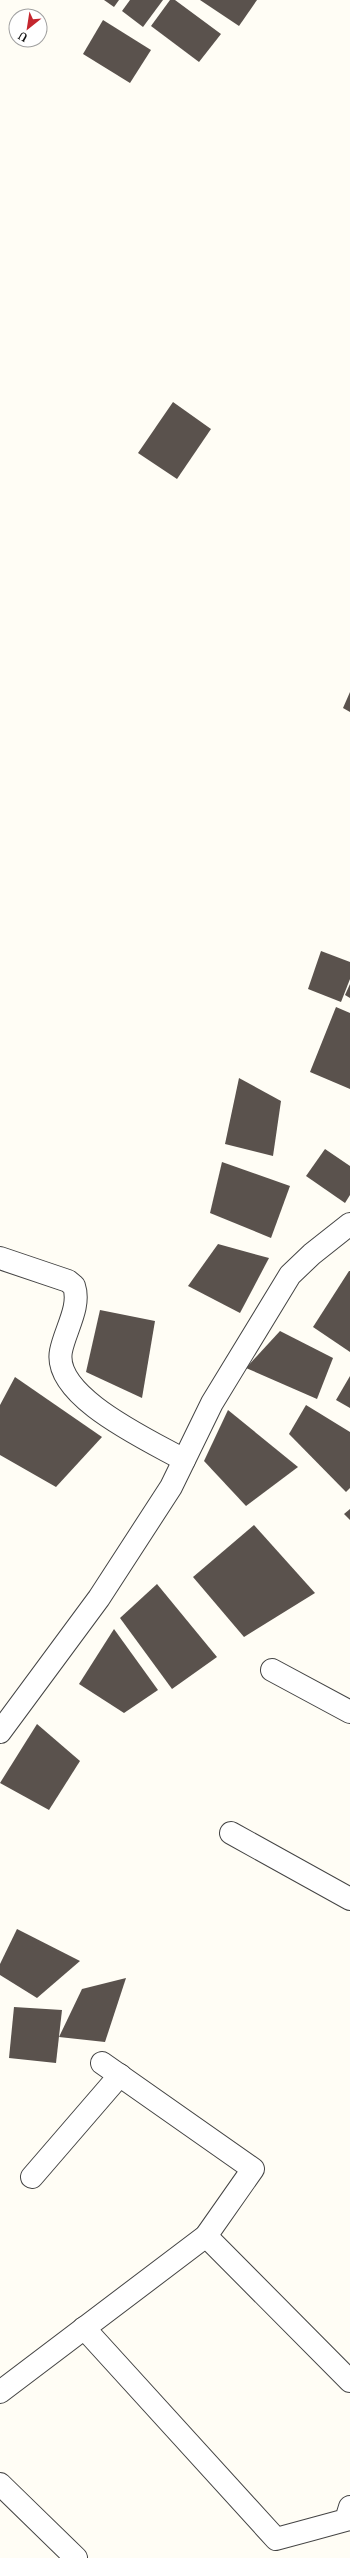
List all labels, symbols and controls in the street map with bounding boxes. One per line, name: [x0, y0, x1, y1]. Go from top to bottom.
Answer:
north arrow: [8, 8, 48, 48]
text: U: [15, 28, 30, 45]

